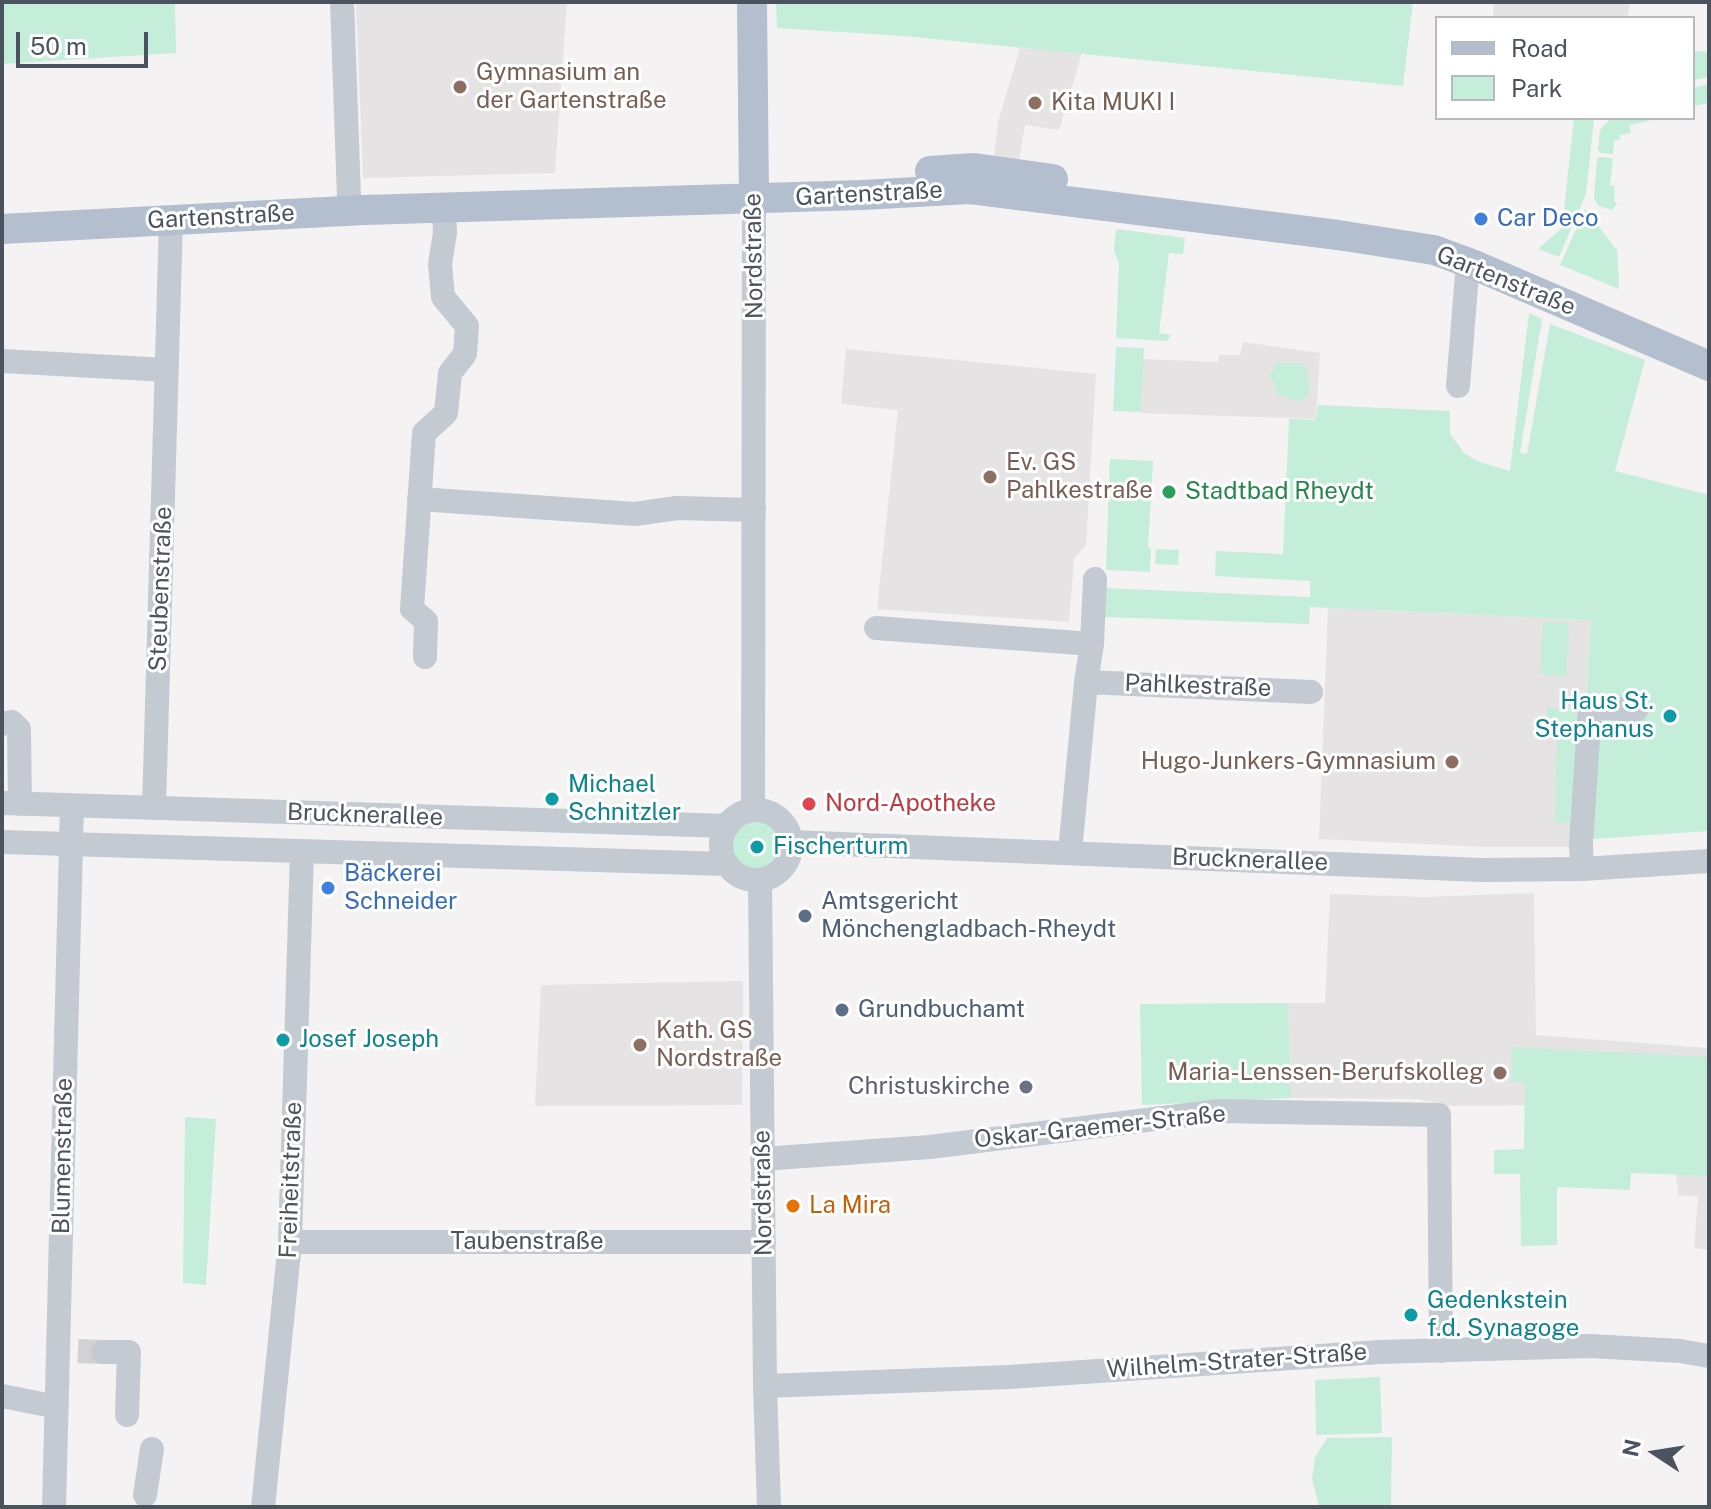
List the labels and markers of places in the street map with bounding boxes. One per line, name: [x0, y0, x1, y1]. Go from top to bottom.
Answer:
place label: Gymnasium an der Gartenstraße: [476, 59, 667, 115]
marker: Gymnasium an der Gartenstraße: [451, 78, 469, 96]
place label: Kita MUKI I: [1051, 89, 1175, 117]
marker: Kita MUKI I: [1026, 94, 1044, 112]
place label: Car Deco: [1497, 205, 1599, 233]
marker: Car Deco: [1472, 210, 1490, 228]
place label: Ev. GS Pahlkestraße: [1006, 449, 1153, 505]
marker: Ev. GS Pahlkestraße: [981, 468, 999, 486]
place label: Stadtbad Rheydt: [1185, 478, 1374, 506]
marker: Stadtbad Rheydt: [1160, 483, 1178, 501]
place label: Haus St. Stephanus: [1535, 688, 1654, 744]
marker: Haus St. Stephanus: [1661, 707, 1679, 725]
place label: Hugo-Junkers-Gymnasium: [1141, 748, 1436, 776]
marker: Hugo-Junkers-Gymnasium: [1443, 753, 1461, 771]
place label: Michael Schnitzler: [568, 771, 681, 827]
marker: Michael Schnitzler: [543, 790, 561, 808]
place label: Nord-Apotheke: [825, 790, 996, 818]
marker: Nord-Apotheke: [800, 795, 818, 813]
place label: Fischerturm: [773, 833, 908, 861]
marker: Fischerturm: [748, 838, 766, 856]
place label: Bäckerei Schneider: [344, 860, 457, 916]
marker: Bäckerei Schneider: [319, 879, 337, 897]
place label: Amtsgericht Mönchengladbach-Rheydt: [821, 888, 1116, 944]
marker: Amtsgericht Mönchengladbach-Rheydt: [796, 907, 814, 925]
place label: Grundbuchamt: [858, 996, 1025, 1024]
marker: Grundbuchamt: [833, 1001, 851, 1019]
place label: Kath. GS Nordstraße: [656, 1017, 782, 1073]
place label: Josef Joseph: [299, 1026, 439, 1054]
marker: Josef Joseph: [274, 1031, 292, 1049]
marker: Kath. GS Nordstraße: [631, 1036, 649, 1054]
place label: Maria-Lenssen-Berufskolleg: [1167, 1059, 1484, 1087]
marker: Maria-Lenssen-Berufskolleg: [1491, 1064, 1509, 1082]
place label: Christuskirche: [848, 1073, 1010, 1101]
marker: Christuskirche: [1017, 1078, 1035, 1096]
place label: La Mira: [809, 1192, 891, 1220]
marker: La Mira: [784, 1197, 802, 1215]
place label: Gedenkstein f.d. Synagoge: [1427, 1287, 1579, 1343]
marker: Gedenkstein f.d. Synagoge: [1402, 1306, 1420, 1324]

